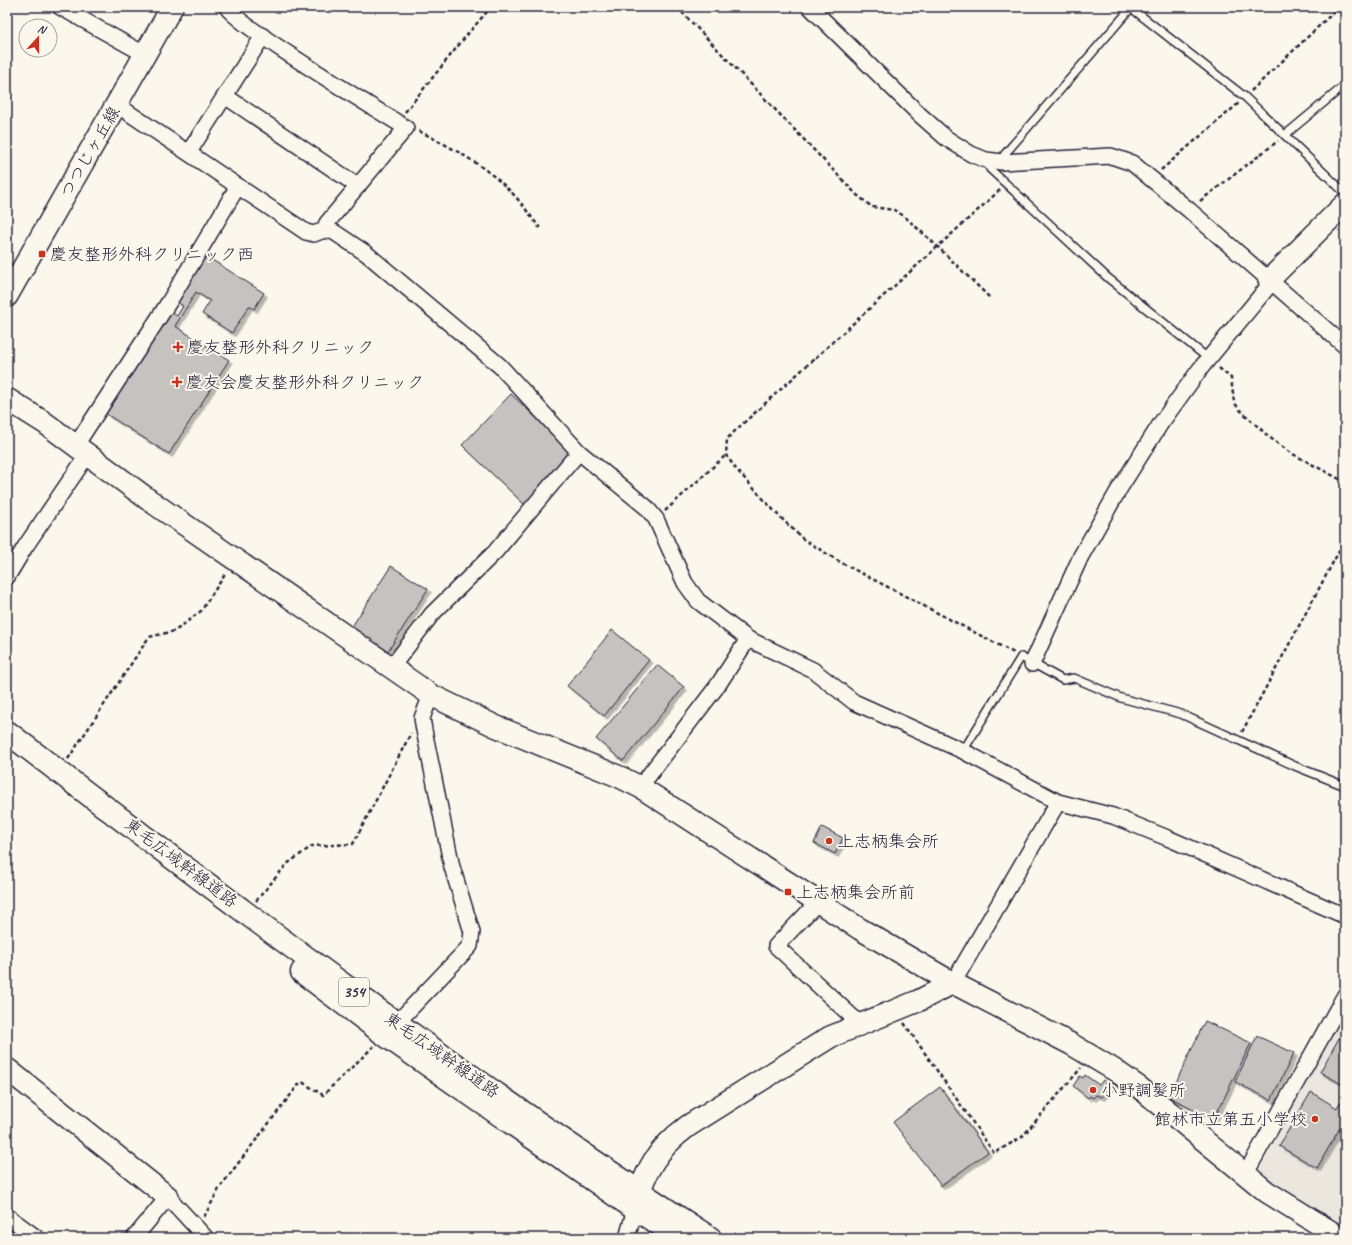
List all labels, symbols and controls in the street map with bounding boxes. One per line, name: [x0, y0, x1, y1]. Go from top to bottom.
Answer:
north arrow: [18, 18, 58, 58]
text: N: [36, 21, 49, 37]
street label: つつじヶ丘線: [55, 103, 125, 201]
place label: 慶友整形外科クリニック西: [50, 244, 254, 265]
marker: 慶友整形外科クリニック西: [37, 249, 47, 259]
place label: 慶友整形外科クリニック: [187, 337, 374, 358]
marker: 慶友整形外科クリニック: [172, 341, 184, 353]
place label: 慶友会慶友整形外科クリニック: [186, 372, 424, 393]
marker: 慶友会慶友整形外科クリニック: [171, 376, 183, 388]
street label: 東毛広域幹線道路: [120, 814, 242, 912]
place label: 上志柄集会所: [837, 831, 939, 852]
marker: 上志柄集会所: [824, 836, 834, 846]
place label: 上志柄集会所前: [796, 882, 915, 903]
marker: 上志柄集会所前: [783, 887, 793, 897]
road number: 354: [339, 978, 369, 1006]
street label: 東毛広域幹線道路: [380, 1007, 504, 1103]
place label: 小野調髪所: [1101, 1080, 1186, 1101]
marker: 小野調髪所: [1088, 1085, 1098, 1095]
place label: 館林市立第五小学校: [1154, 1109, 1307, 1130]
marker: 館林市立第五小学校: [1310, 1114, 1320, 1124]

